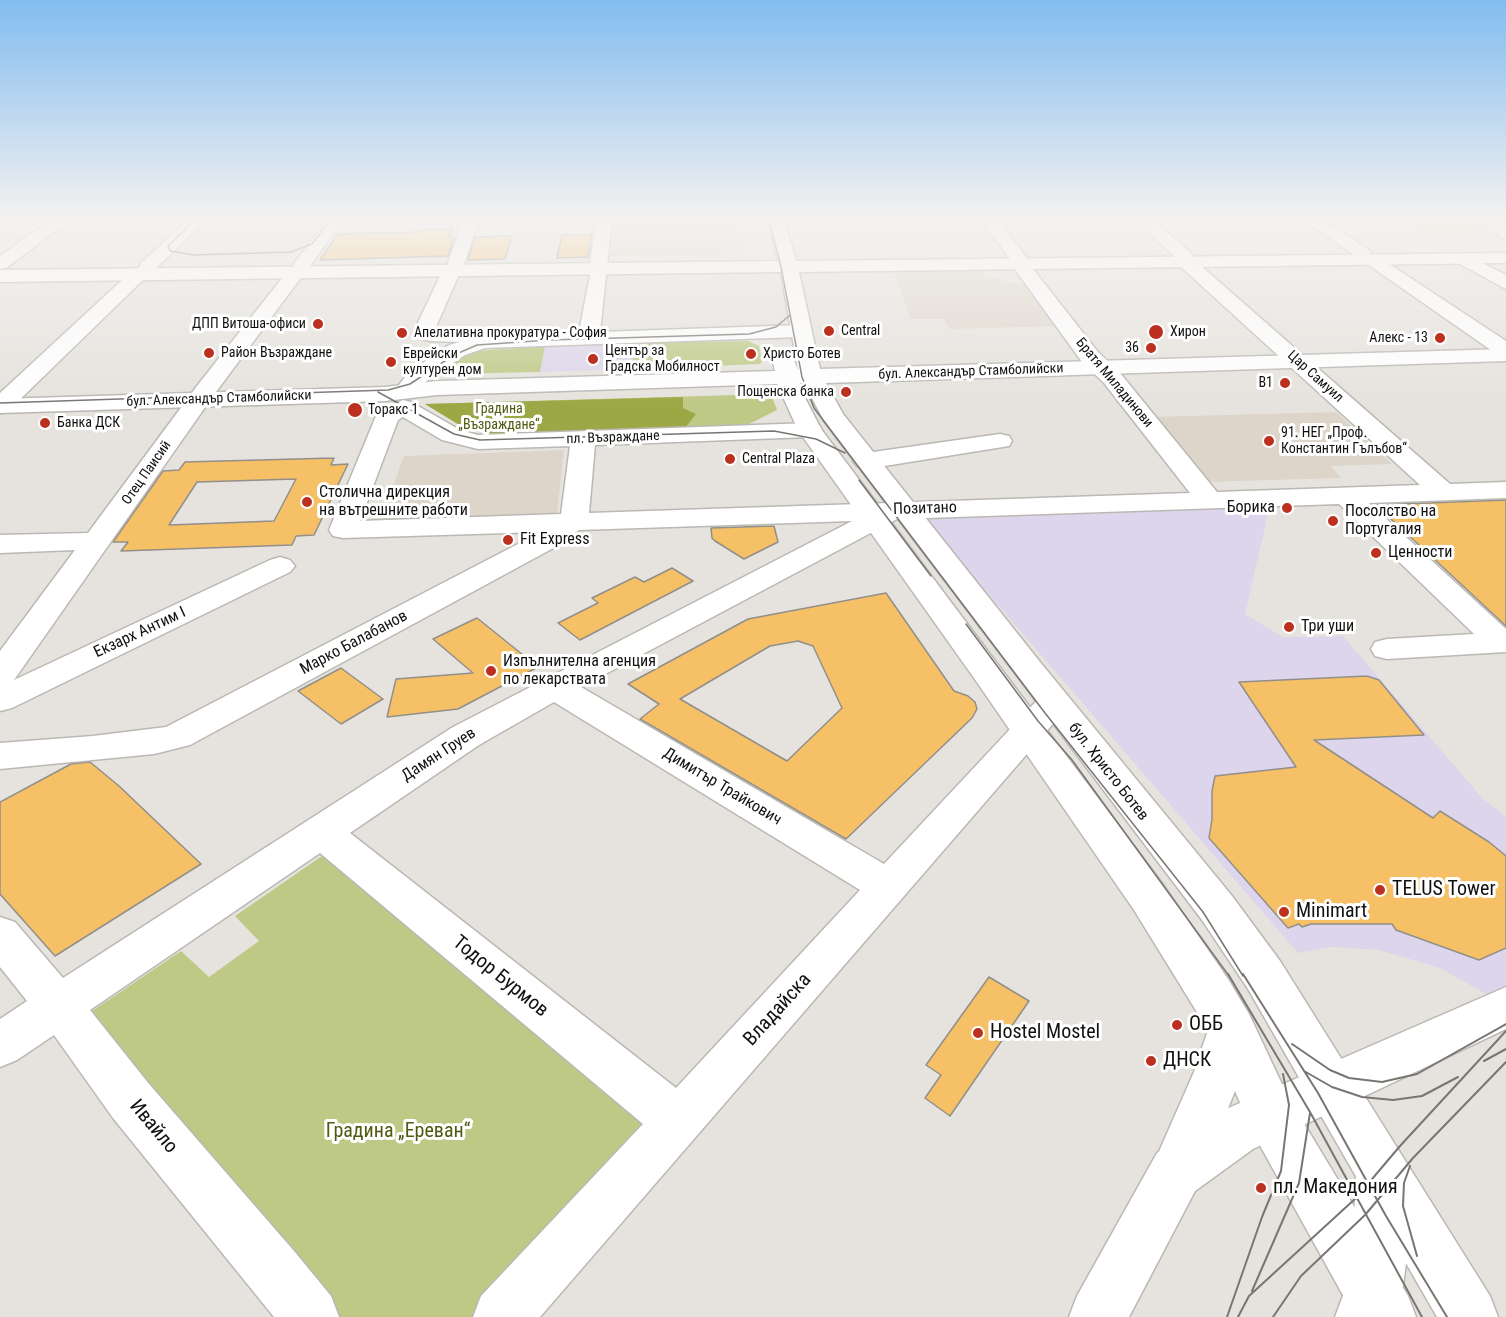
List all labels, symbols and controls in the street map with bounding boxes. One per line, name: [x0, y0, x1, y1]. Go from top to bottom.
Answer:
place label: ДПП Витоша-офиси: [192, 316, 306, 332]
marker: ДПП Витоша-офиси: [311, 317, 325, 331]
place label: Central: [841, 323, 880, 339]
marker: Хирон: [1147, 323, 1165, 341]
marker: Central: [822, 324, 836, 338]
place label: Хирон: [1170, 324, 1206, 340]
place label: Апелативна прокуратура - София: [414, 325, 607, 341]
marker: Апелативна прокуратура - София: [395, 326, 409, 340]
place label: Алекс - 13: [1369, 330, 1428, 346]
marker: Алекс - 13: [1433, 331, 1447, 345]
street label: Братя Миладинови: [1072, 335, 1156, 431]
place label: 36: [1125, 340, 1139, 356]
marker: 36: [1144, 341, 1158, 355]
place label: Център за Градска Мобилност: [605, 343, 720, 376]
place label: Район Възраждане: [221, 345, 332, 361]
marker: Район Възраждане: [202, 346, 216, 360]
place label: Еврейски културен дом: [403, 346, 482, 378]
place label: Христо Ботев: [763, 346, 841, 362]
marker: Христо Ботев: [744, 347, 758, 361]
street label: Цар Самуил: [1284, 347, 1346, 407]
marker: Център за Градска Мобилност: [586, 352, 600, 366]
marker: Еврейски културен дом: [384, 355, 398, 369]
street label: бул. Александър Стамболийски: [878, 360, 1064, 384]
place label: B1: [1258, 375, 1273, 391]
marker: B1: [1278, 376, 1292, 390]
place label: Пощенска банка: [737, 384, 834, 400]
marker: Пощенска банка: [839, 385, 853, 399]
street label: бул. Александър Стамболийски: [126, 387, 312, 411]
marker: Торакс 1: [346, 401, 364, 419]
park label: Градина „Възраждане“: [458, 401, 540, 434]
place label: Торакс 1: [368, 402, 418, 418]
place label: Банка ДСК: [57, 415, 120, 431]
marker: Банка ДСК: [38, 416, 52, 430]
place label: 91. НЕГ „Проф. Константин Гълъбов“: [1281, 425, 1407, 458]
street label: пл. Възраждане: [566, 428, 660, 448]
marker: 91. НЕГ „Проф. Константин Гълъбов“: [1262, 434, 1276, 448]
street label: Отец Паисий: [119, 438, 175, 508]
place label: Central Plaza: [742, 451, 815, 467]
marker: Central Plaza: [723, 452, 737, 466]
place label: Столична дирекция на вътрешните работи: [319, 483, 468, 521]
marker: Столична дирекция на вътрешните работи: [300, 495, 314, 509]
street label: Позитано: [893, 498, 957, 520]
place label: Борика: [1227, 498, 1275, 518]
marker: Борика: [1280, 501, 1294, 515]
place label: Посолство на Португалия: [1345, 502, 1436, 540]
marker: Посолство на Португалия: [1326, 514, 1340, 528]
place label: Fit Express: [520, 530, 589, 550]
marker: Fit Express: [501, 533, 515, 547]
place label: Ценности: [1388, 543, 1452, 563]
marker: Ценности: [1369, 546, 1383, 560]
street label: Екзарх Антим I: [91, 603, 189, 663]
street label: Марко Балабанов: [297, 607, 411, 679]
place label: Три уши: [1301, 617, 1354, 637]
marker: Три уши: [1282, 620, 1296, 634]
place label: Изпълнителна агенция по лекарствата: [503, 652, 656, 690]
marker: Изпълнителна агенция по лекарствата: [484, 664, 498, 678]
street label: бул. Христо Ботев: [1064, 719, 1152, 825]
street label: Дамян Груев: [398, 724, 480, 786]
street label: Димитър Трайкович: [659, 744, 785, 830]
place label: TELUS Tower: [1392, 878, 1495, 902]
marker: TELUS Tower: [1373, 883, 1387, 897]
place label: Minimart: [1296, 900, 1367, 924]
marker: Minimart: [1277, 905, 1291, 919]
street label: Тодор Бурмов: [447, 931, 553, 1023]
street label: Владайска: [739, 969, 817, 1051]
place label: ОББ: [1189, 1013, 1223, 1037]
marker: ОББ: [1170, 1018, 1184, 1032]
place label: Hostel Mostel: [990, 1021, 1100, 1045]
marker: Hostel Mostel: [971, 1026, 985, 1040]
place label: ДНСК: [1163, 1049, 1211, 1073]
marker: ДНСК: [1144, 1054, 1158, 1068]
street label: Ивайло: [124, 1095, 182, 1159]
park label: Градина „Ереван“: [326, 1120, 470, 1144]
place label: пл. Македония: [1273, 1176, 1398, 1200]
marker: пл. Македония: [1254, 1181, 1268, 1195]

